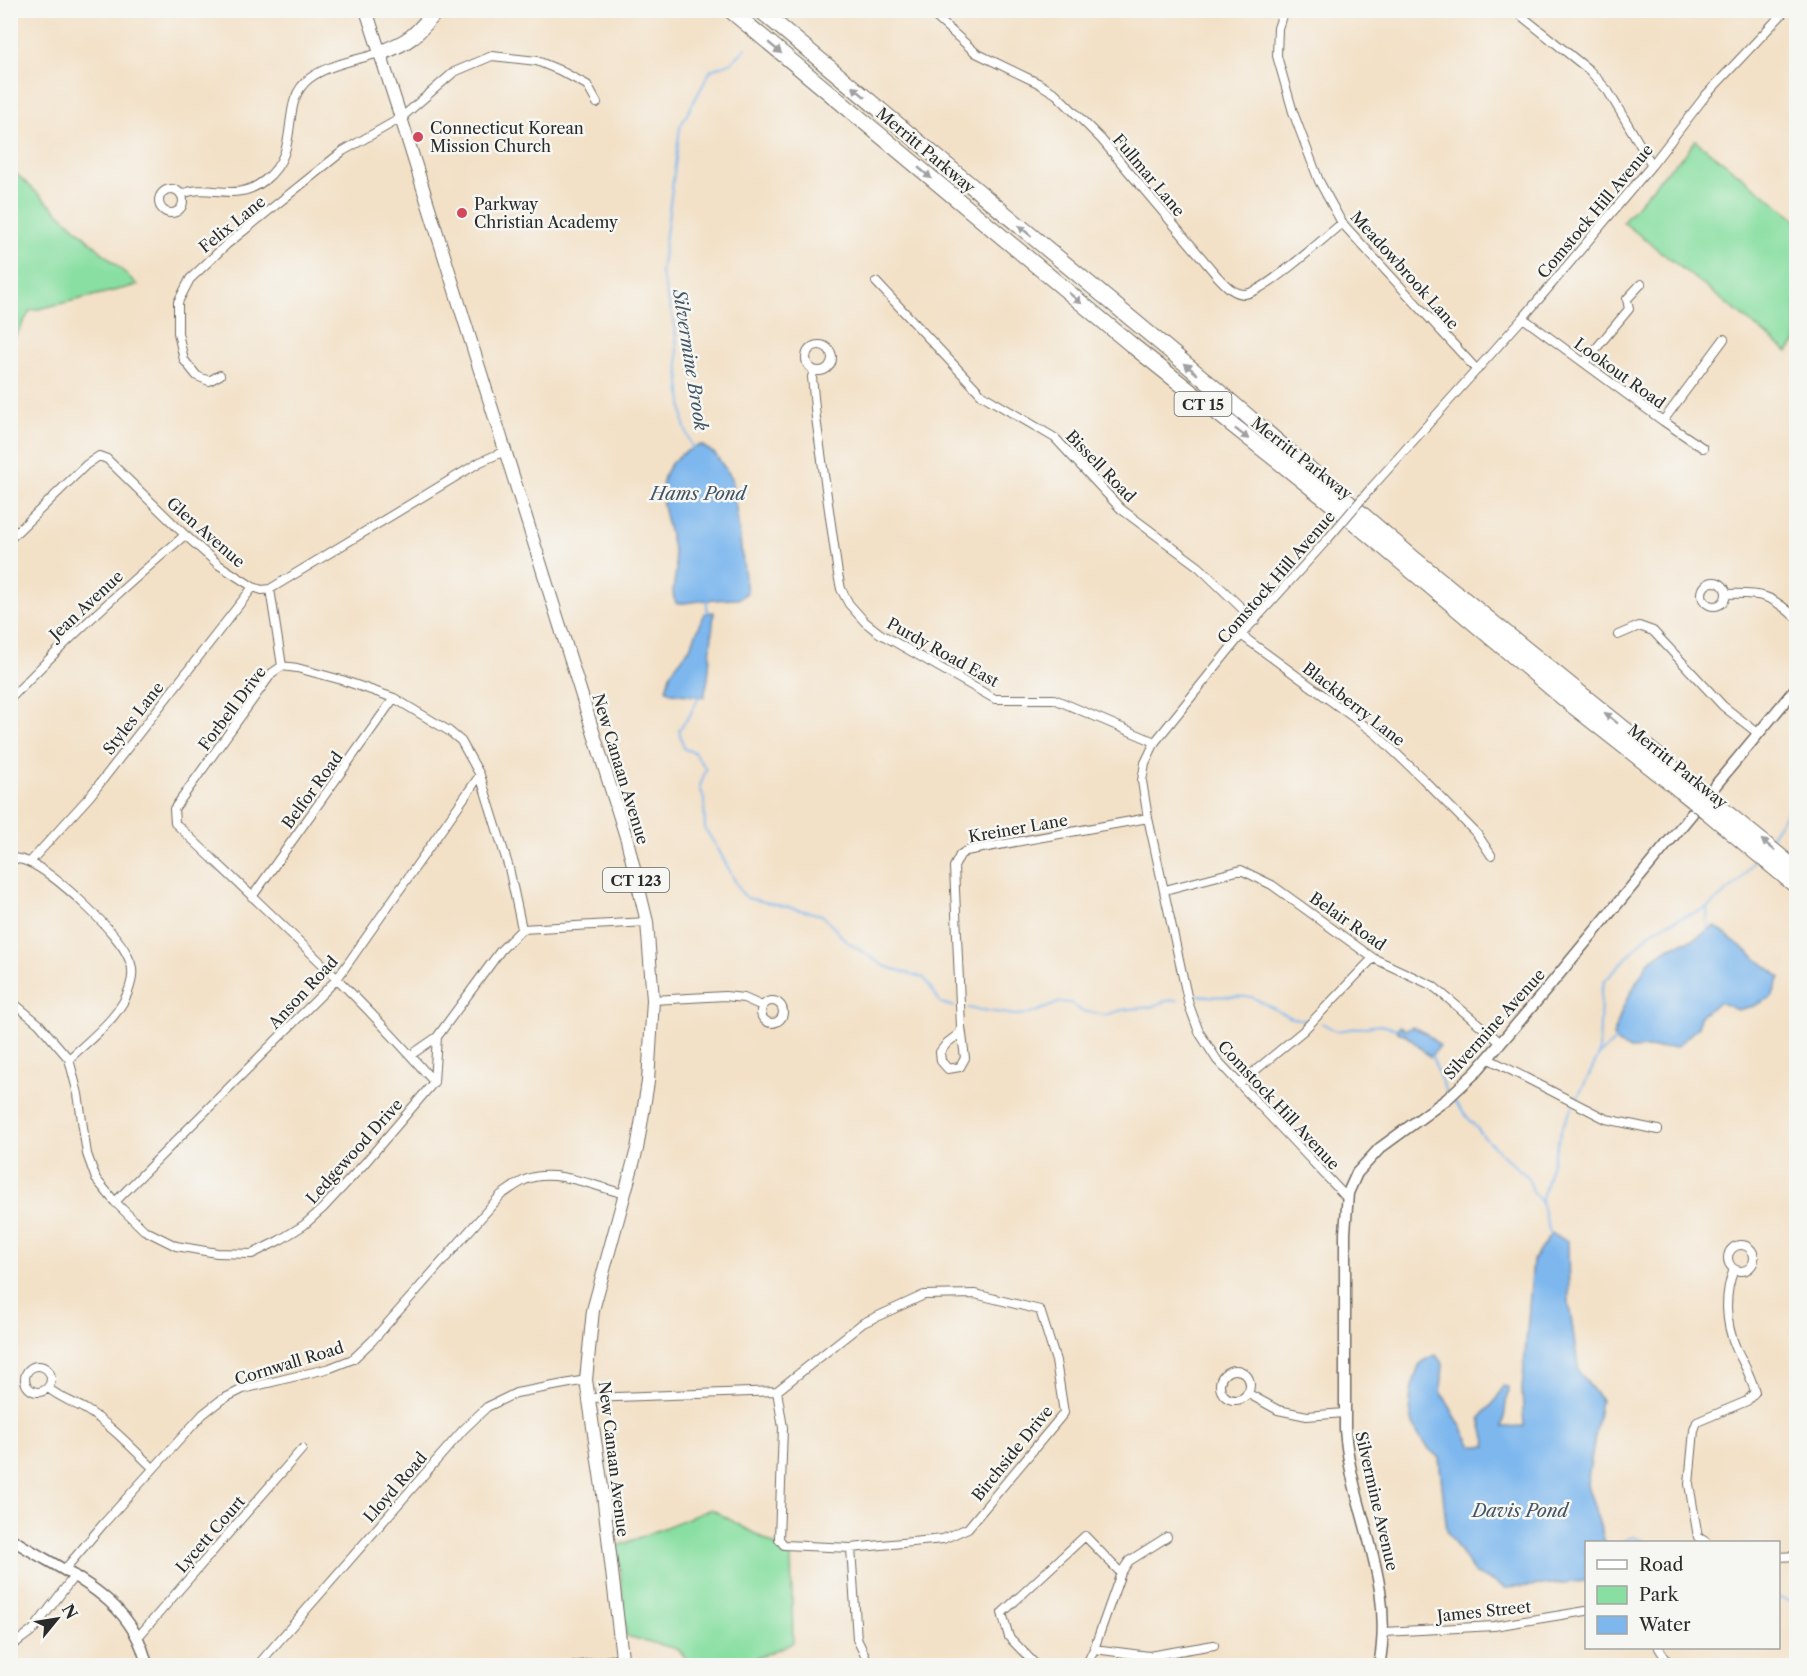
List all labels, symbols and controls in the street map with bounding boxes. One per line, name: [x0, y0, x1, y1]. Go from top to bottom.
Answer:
one-way arrow: [767, 41, 782, 54]
one-way arrow: [851, 86, 867, 99]
street label: Merritt Parkway: [873, 103, 980, 198]
place label: Connecticut Korean Mission Church: [430, 118, 584, 156]
marker: Connecticut Korean Mission Church: [411, 130, 425, 144]
street label: Fullmar Lane: [1109, 130, 1189, 220]
street label: Comstock Hill Avenue: [1533, 140, 1657, 282]
one-way arrow: [917, 166, 932, 179]
street label: Felix Lane: [195, 191, 269, 257]
place label: Parkway Christian Academy: [474, 194, 619, 232]
marker: Parkway Christian Academy: [455, 206, 469, 220]
street label: Meadowbrook Lane: [1347, 207, 1463, 333]
one-way arrow: [1017, 224, 1033, 237]
water label: Silvermine Brook: [668, 287, 712, 433]
one-way arrow: [1067, 291, 1083, 304]
street label: Lookout Road: [1570, 333, 1670, 413]
one-way arrow: [1183, 362, 1199, 375]
road number: CT 15: [1174, 392, 1232, 416]
street label: Merritt Parkway: [1247, 412, 1357, 504]
street label: Bissell Road: [1062, 426, 1140, 506]
one-way arrow: [1235, 428, 1250, 440]
water label: Hams Pond: [648, 483, 748, 505]
street label: Glen Avenue: [163, 493, 249, 571]
street label: Comstock Hill Avenue: [1213, 506, 1339, 648]
street label: Jean Avenue: [43, 566, 127, 646]
street label: Purdy Road East: [883, 613, 1003, 691]
street label: Blackberry Lane: [1299, 658, 1409, 750]
street label: Forbell Drive: [194, 662, 270, 754]
street label: Styles Lane: [98, 678, 168, 758]
street label: New Canaan Avenue: [589, 691, 653, 847]
one-way arrow: [1603, 712, 1618, 725]
street label: Merritt Parkway: [1624, 720, 1733, 813]
street label: Belfor Road: [277, 747, 347, 832]
street label: Kreiner Lane: [967, 809, 1069, 847]
one-way arrow: [1760, 840, 1775, 852]
road number: CT 123: [603, 868, 669, 892]
street label: Belair Road: [1306, 887, 1390, 955]
street label: Anson Road: [263, 951, 342, 1033]
street label: Silvermine Avenue: [1439, 964, 1549, 1084]
street label: Comstock Hill Avenue: [1214, 1036, 1344, 1174]
street label: Ledgewood Drive: [302, 1094, 406, 1208]
street label: Cornwall Road: [232, 1337, 346, 1389]
street label: New Canaan Avenue: [595, 1380, 633, 1538]
street label: Birchside Drive: [967, 1401, 1057, 1505]
street label: Silvermine Avenue: [1351, 1429, 1403, 1573]
street label: Lloyd Road: [359, 1448, 431, 1526]
street label: Lycett Court: [171, 1491, 249, 1577]
water label: Davis Pond: [1470, 1500, 1570, 1522]
legend: [1585, 1541, 1780, 1649]
text: Road: [1639, 1554, 1684, 1576]
text: Park: [1639, 1584, 1680, 1606]
north arrow: [27, 1589, 87, 1649]
street label: James Street: [1433, 1596, 1532, 1626]
text: N: [58, 1600, 82, 1623]
text: Water: [1638, 1614, 1691, 1636]

